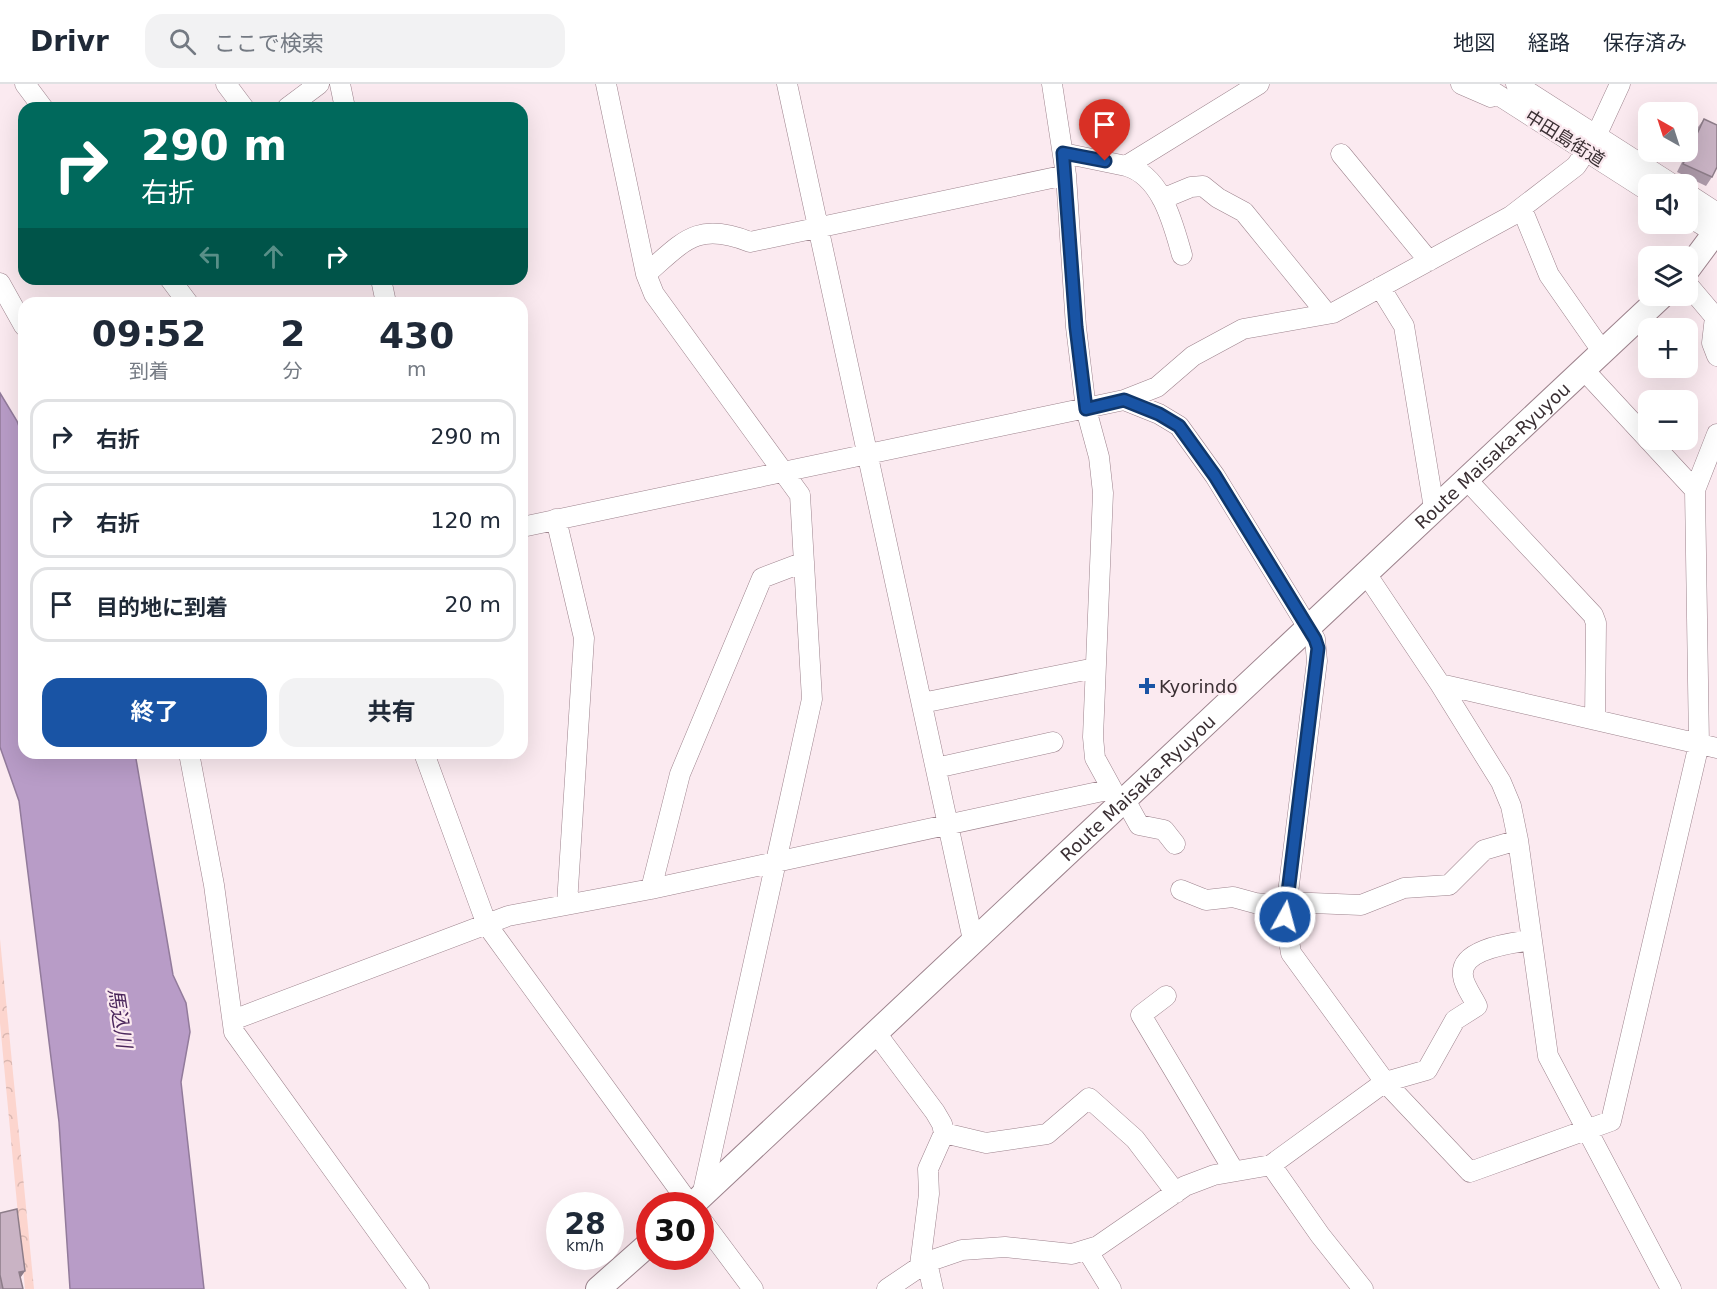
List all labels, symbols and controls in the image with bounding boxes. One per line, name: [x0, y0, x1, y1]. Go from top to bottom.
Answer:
search box: [145, 14, 565, 68]
text: Drivr: [30, 25, 109, 58]
icon: search: [166, 25, 199, 58]
text: ここで検索: [214, 31, 324, 56]
text: 地図: [1453, 31, 1495, 55]
text: 経路: [1528, 31, 1570, 55]
text: 保存済み: [1603, 31, 1687, 55]
pin: [1079, 99, 1130, 161]
north arrow: [1638, 102, 1698, 162]
map controls: [1638, 102, 1698, 450]
street label: 中田島街道: [1521, 105, 1609, 171]
icon: arrive: [1088, 108, 1121, 141]
text: 290 m: [141, 121, 287, 170]
icon: right: [42, 126, 120, 204]
button: sound: [1638, 174, 1698, 234]
text: 右折: [141, 177, 195, 208]
icon: left: [194, 240, 227, 273]
icon: ahead: [257, 240, 290, 273]
icon: right: [320, 240, 353, 273]
button: layers: [1638, 246, 1698, 306]
text: 09:52: [92, 313, 206, 354]
text: 2: [280, 313, 305, 354]
text: 430: [379, 315, 454, 356]
button: +: [1638, 318, 1698, 378]
text: m: [407, 357, 426, 381]
text: 到着: [129, 359, 169, 383]
text: 分: [283, 359, 303, 383]
street label: Route Maisaka-Ryuyou: [1410, 378, 1574, 533]
button: −: [1638, 390, 1698, 450]
icon: right: [45, 420, 78, 453]
text: 290 m: [431, 424, 501, 449]
text: 右折: [96, 427, 140, 452]
icon: right: [45, 504, 78, 537]
text: 120 m: [431, 508, 501, 533]
text: 右折: [96, 511, 140, 536]
icon: arrive: [45, 588, 78, 621]
text: 20 m: [445, 592, 501, 617]
text: 目的地に到着: [96, 595, 228, 620]
place label: Kyorindo: [1159, 676, 1237, 697]
button: 終了: [42, 678, 267, 747]
button: 共有: [279, 678, 504, 747]
marker: Kyorindo: [1140, 679, 1154, 693]
street label: Route Maisaka-Ryuyou: [1056, 710, 1219, 865]
position arrow: [1253, 885, 1317, 949]
water label: 馬込川: [103, 986, 137, 1051]
speed limit sign: 30: [636, 1192, 714, 1270]
text: 28: [564, 1206, 606, 1241]
text: km/h: [566, 1237, 604, 1255]

